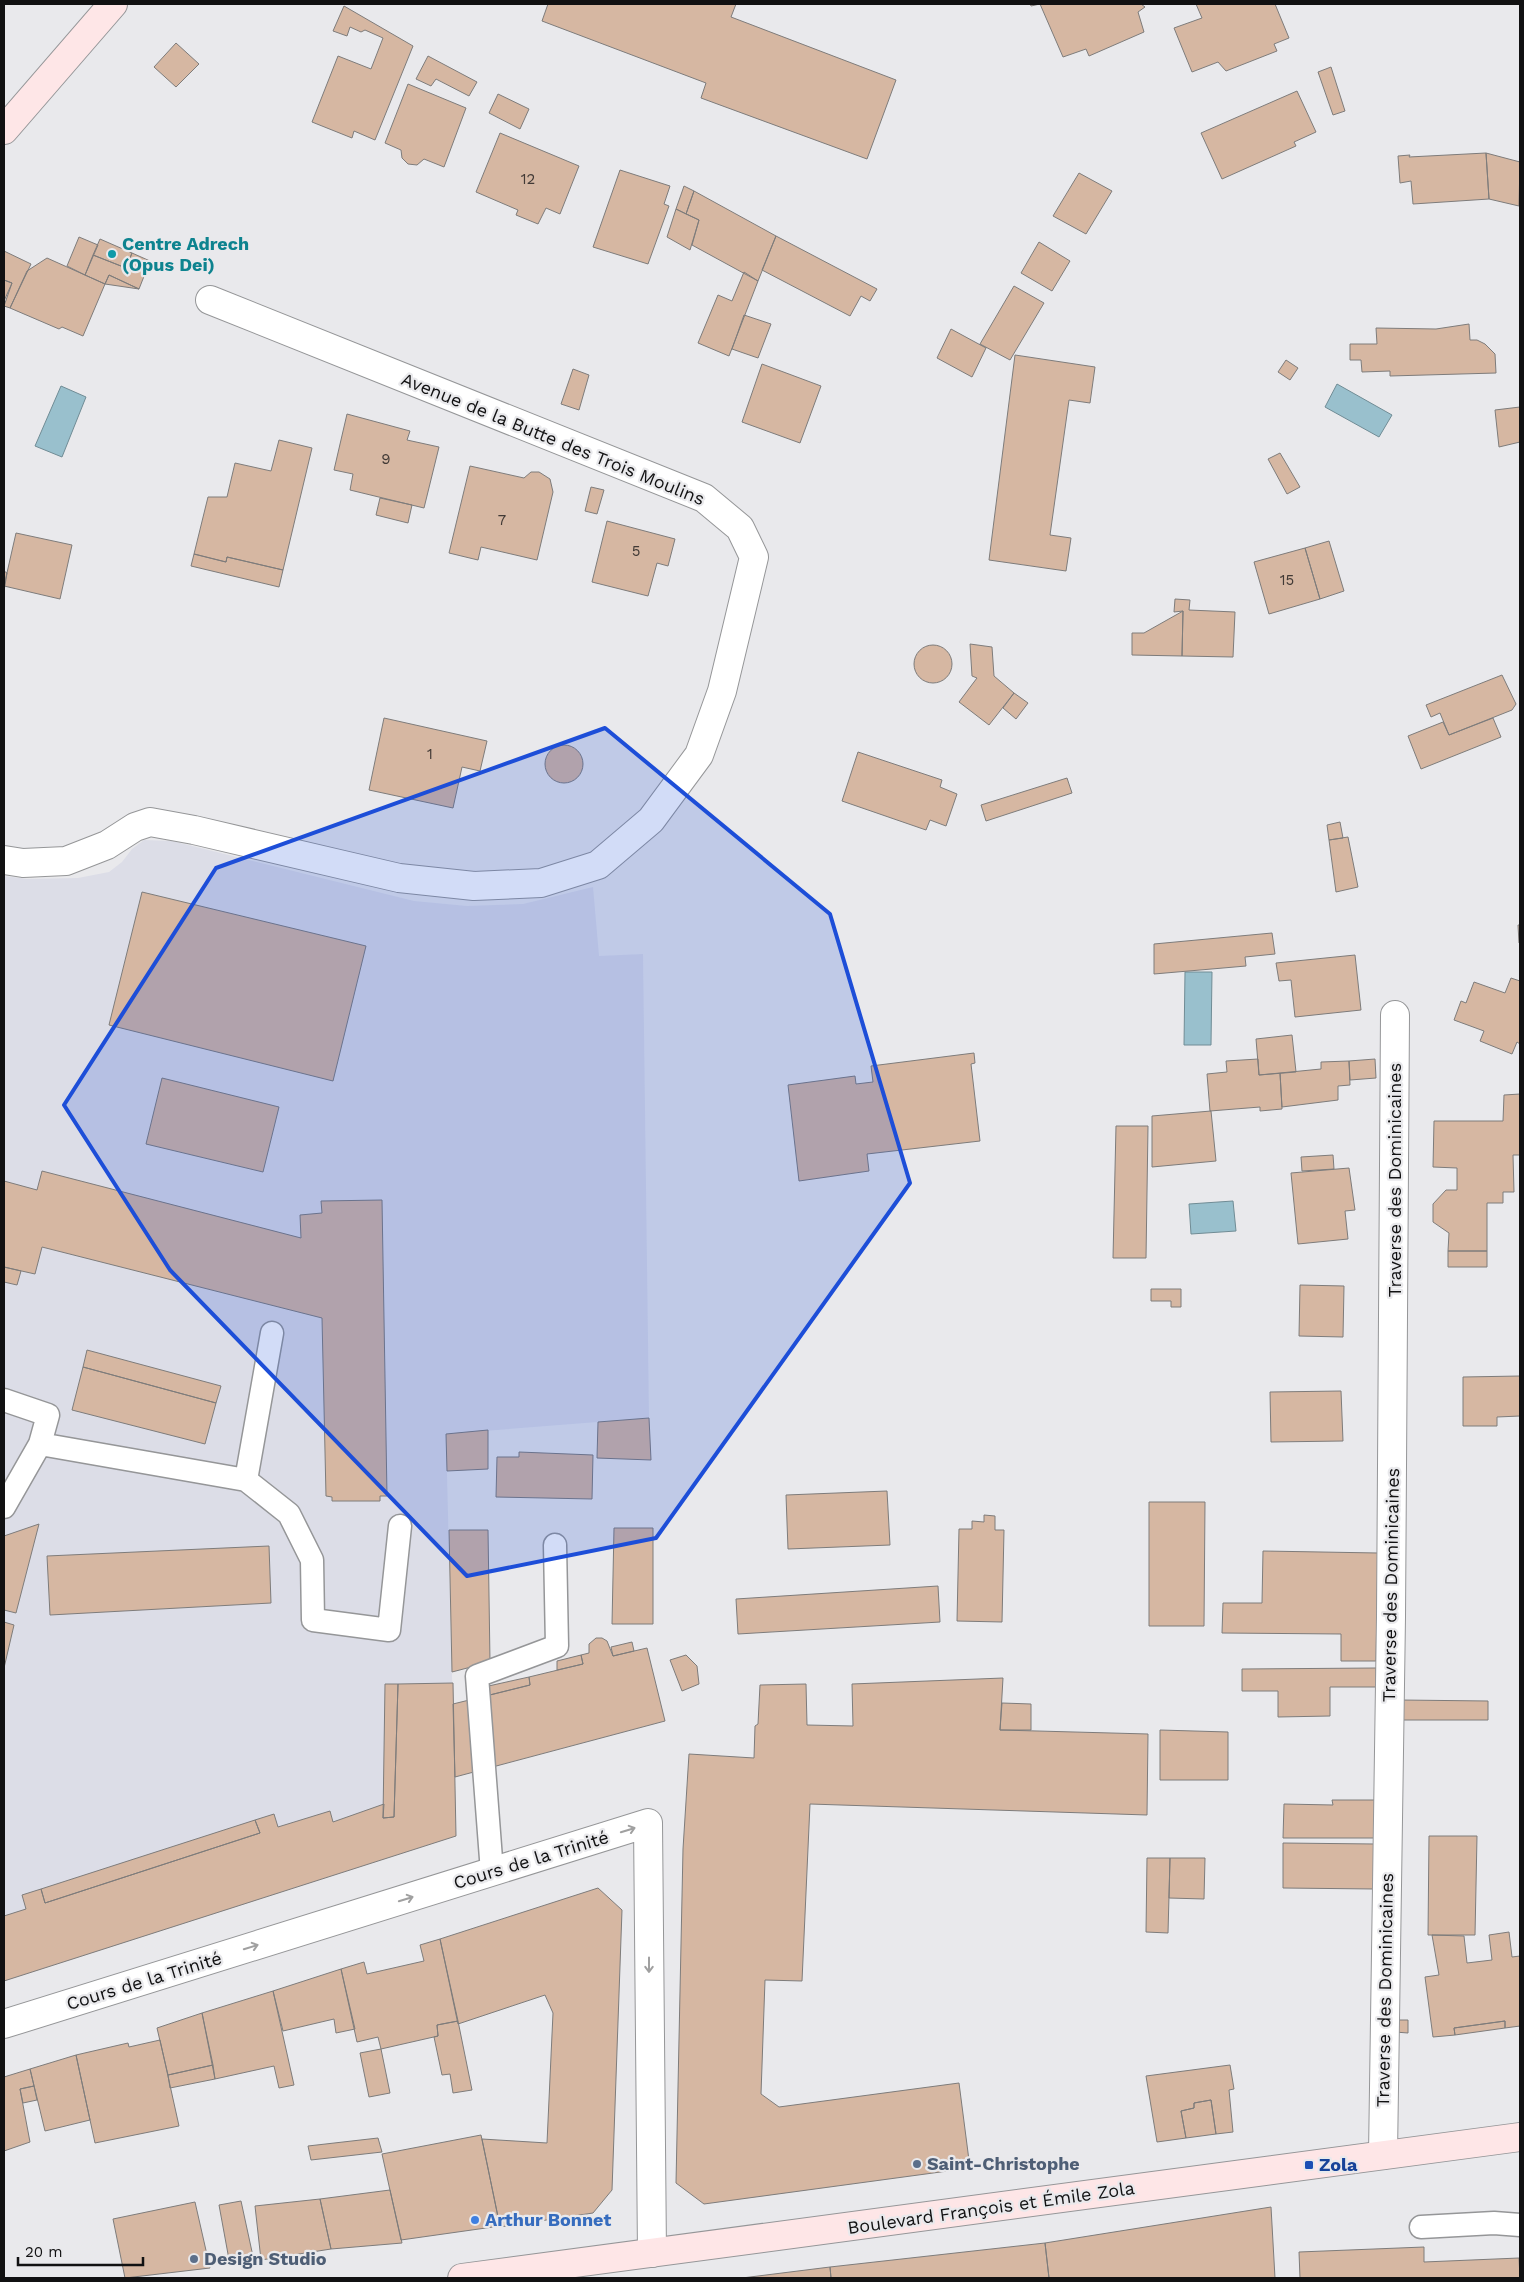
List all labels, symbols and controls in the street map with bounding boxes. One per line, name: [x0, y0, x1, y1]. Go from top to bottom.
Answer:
house number: 12: [521, 170, 535, 188]
place label: Centre Adrech (Opus Dei): [122, 233, 249, 275]
marker: Centre Adrech (Opus Dei): [106, 248, 118, 260]
street label: Avenue de la Butte des Trois Moulins: [399, 368, 708, 509]
house number: 9: [381, 450, 391, 468]
house number: 7: [498, 511, 506, 529]
house number: 5: [632, 542, 640, 560]
house number: 15: [1280, 571, 1294, 589]
house number: 1: [427, 745, 433, 763]
street label: Traverse des Dominicaines: [1384, 1063, 1405, 1297]
street label: Traverse des Dominicaines: [1378, 1468, 1403, 1702]
one-way arrow: [619, 1824, 635, 1834]
street label: Cours de la Trinité: [451, 1826, 611, 1893]
street label: Traverse des Dominicaines: [1372, 1873, 1397, 2107]
one-way arrow: [398, 1894, 413, 1903]
one-way arrow: [242, 1942, 258, 1952]
street label: Cours de la Trinité: [64, 1947, 224, 2014]
one-way arrow: [644, 1956, 654, 1973]
place label: Saint-Christophe: [927, 2153, 1080, 2174]
place label: Zola: [1319, 2154, 1358, 2175]
marker: Saint-Christophe: [911, 2158, 923, 2170]
marker: Zola: [1303, 2159, 1315, 2171]
street label: Boulevard François et Émile Zola: [846, 2177, 1136, 2238]
place label: Arthur Bonnet: [485, 2209, 611, 2230]
marker: Arthur Bonnet: [469, 2214, 481, 2226]
scale bar: [18, 2234, 142, 2266]
text: 20 m: [25, 2243, 63, 2261]
place label: Design Studio: [204, 2248, 327, 2269]
marker: Design Studio: [188, 2253, 200, 2265]

